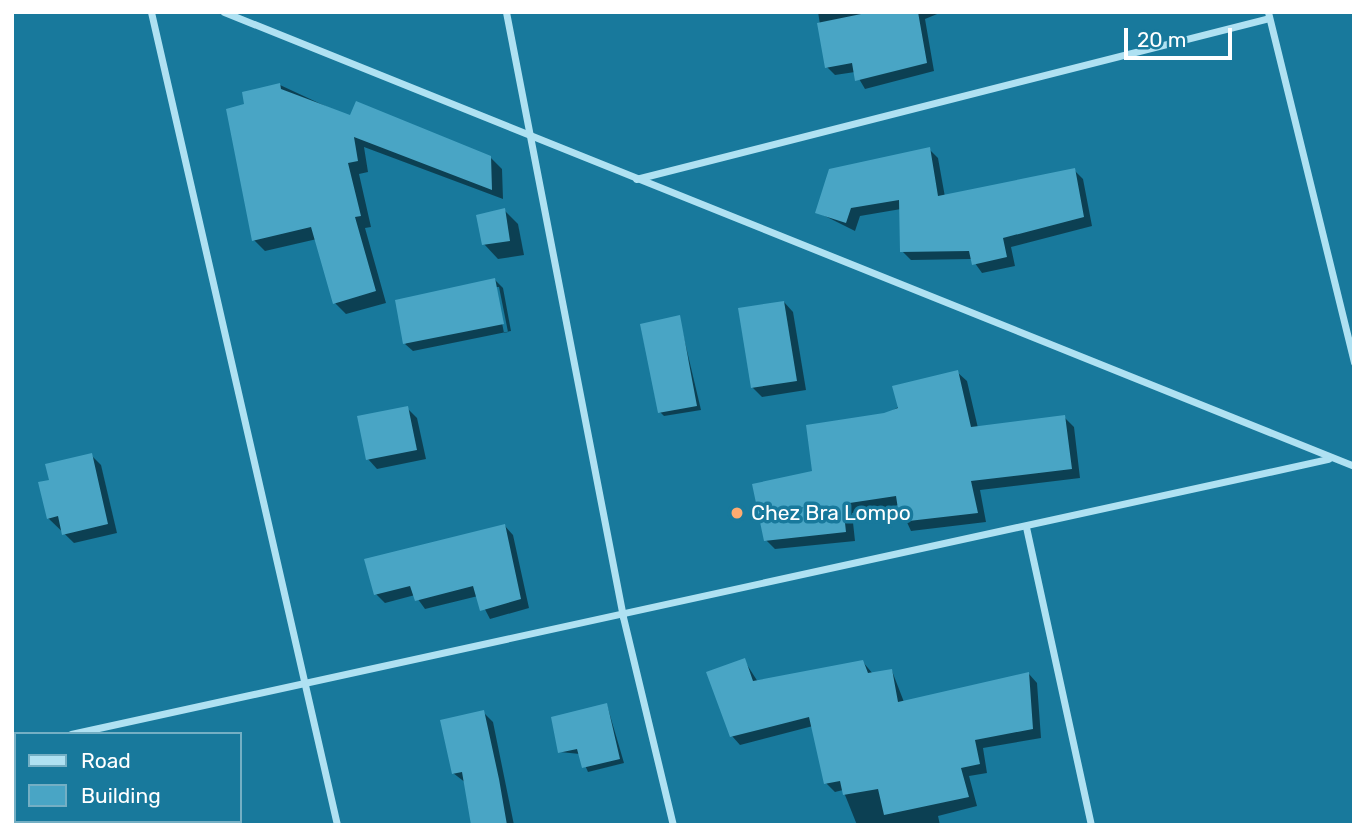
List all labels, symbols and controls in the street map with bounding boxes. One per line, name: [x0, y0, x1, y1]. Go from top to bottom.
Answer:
scale bar: [1128, 14, 1236, 58]
text: 20 m: [1137, 27, 1186, 52]
place label: Chez Bra Lompo: [751, 500, 911, 526]
marker: Chez Bra Lompo: [729, 505, 745, 521]
legend: [14, 732, 242, 823]
text: Road: [81, 748, 131, 773]
text: Building: [81, 783, 161, 808]

